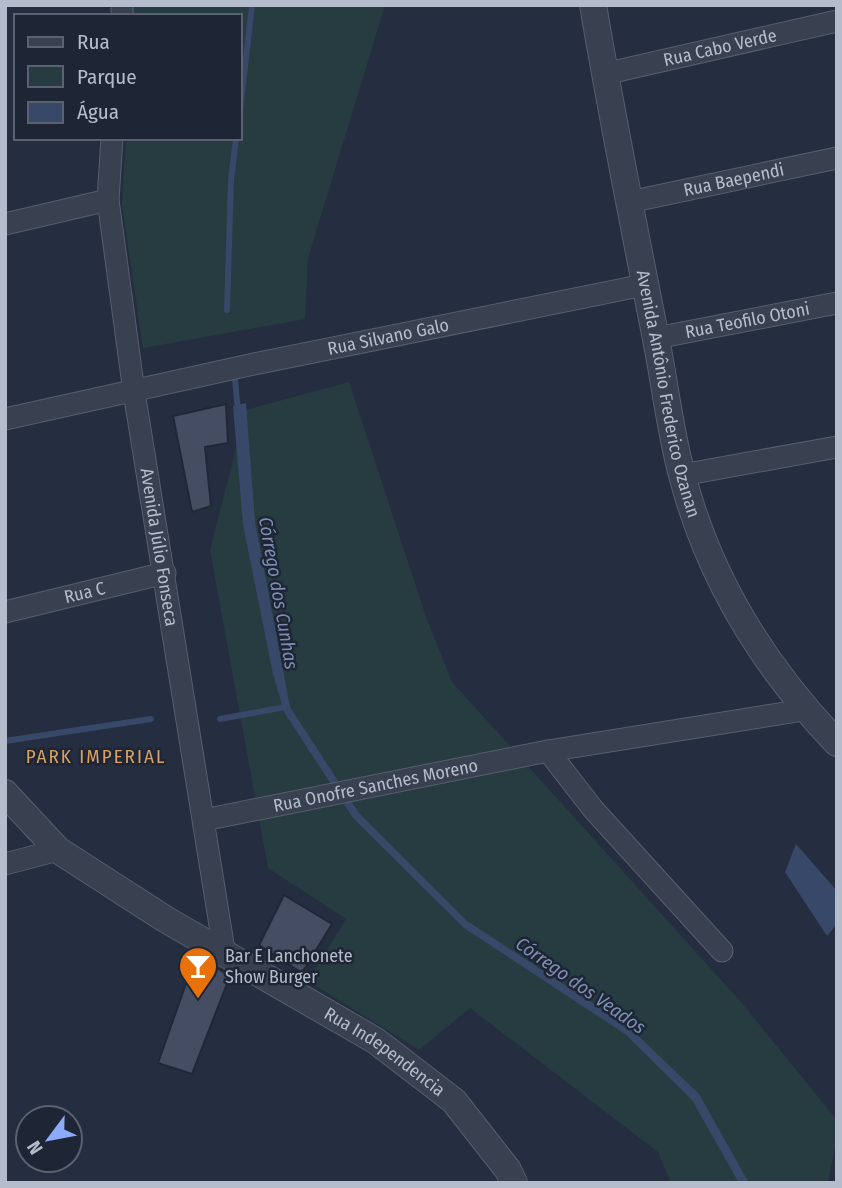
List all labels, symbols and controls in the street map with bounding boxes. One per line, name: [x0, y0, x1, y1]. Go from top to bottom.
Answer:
legend: [14, 14, 242, 140]
street label: Rua Cabo Verde: [661, 24, 779, 71]
text: Rua: [77, 29, 110, 55]
text: Parque: [77, 64, 137, 90]
text: Água: [77, 99, 119, 125]
street label: Rua Baependi: [681, 159, 786, 201]
street label: Avenida Antônio Frederico Ozanan: [632, 268, 705, 520]
street label: Rua Teofilo Otoni: [683, 298, 811, 343]
street label: Rua Silvano Galo: [326, 314, 451, 360]
street label: Avenida Júlio Fonseca: [135, 467, 183, 628]
water label: Córrego dos Cunhas: [254, 515, 303, 671]
street label: Rua C: [62, 577, 107, 608]
district label: PARK IMPERIAL: [26, 745, 166, 768]
street label: Rua Onofre Sanches Moreno: [271, 754, 480, 817]
water label: Córrego dos Veados: [511, 932, 650, 1039]
bar icon: Bar E Lanchonete Show Burger: [177, 945, 219, 1000]
place label: Bar E Lanchonete Show Burger: [225, 945, 353, 988]
street label: Rua Independencia: [320, 1002, 450, 1101]
north arrow: [14, 1104, 84, 1174]
text: N: [22, 1137, 48, 1159]

